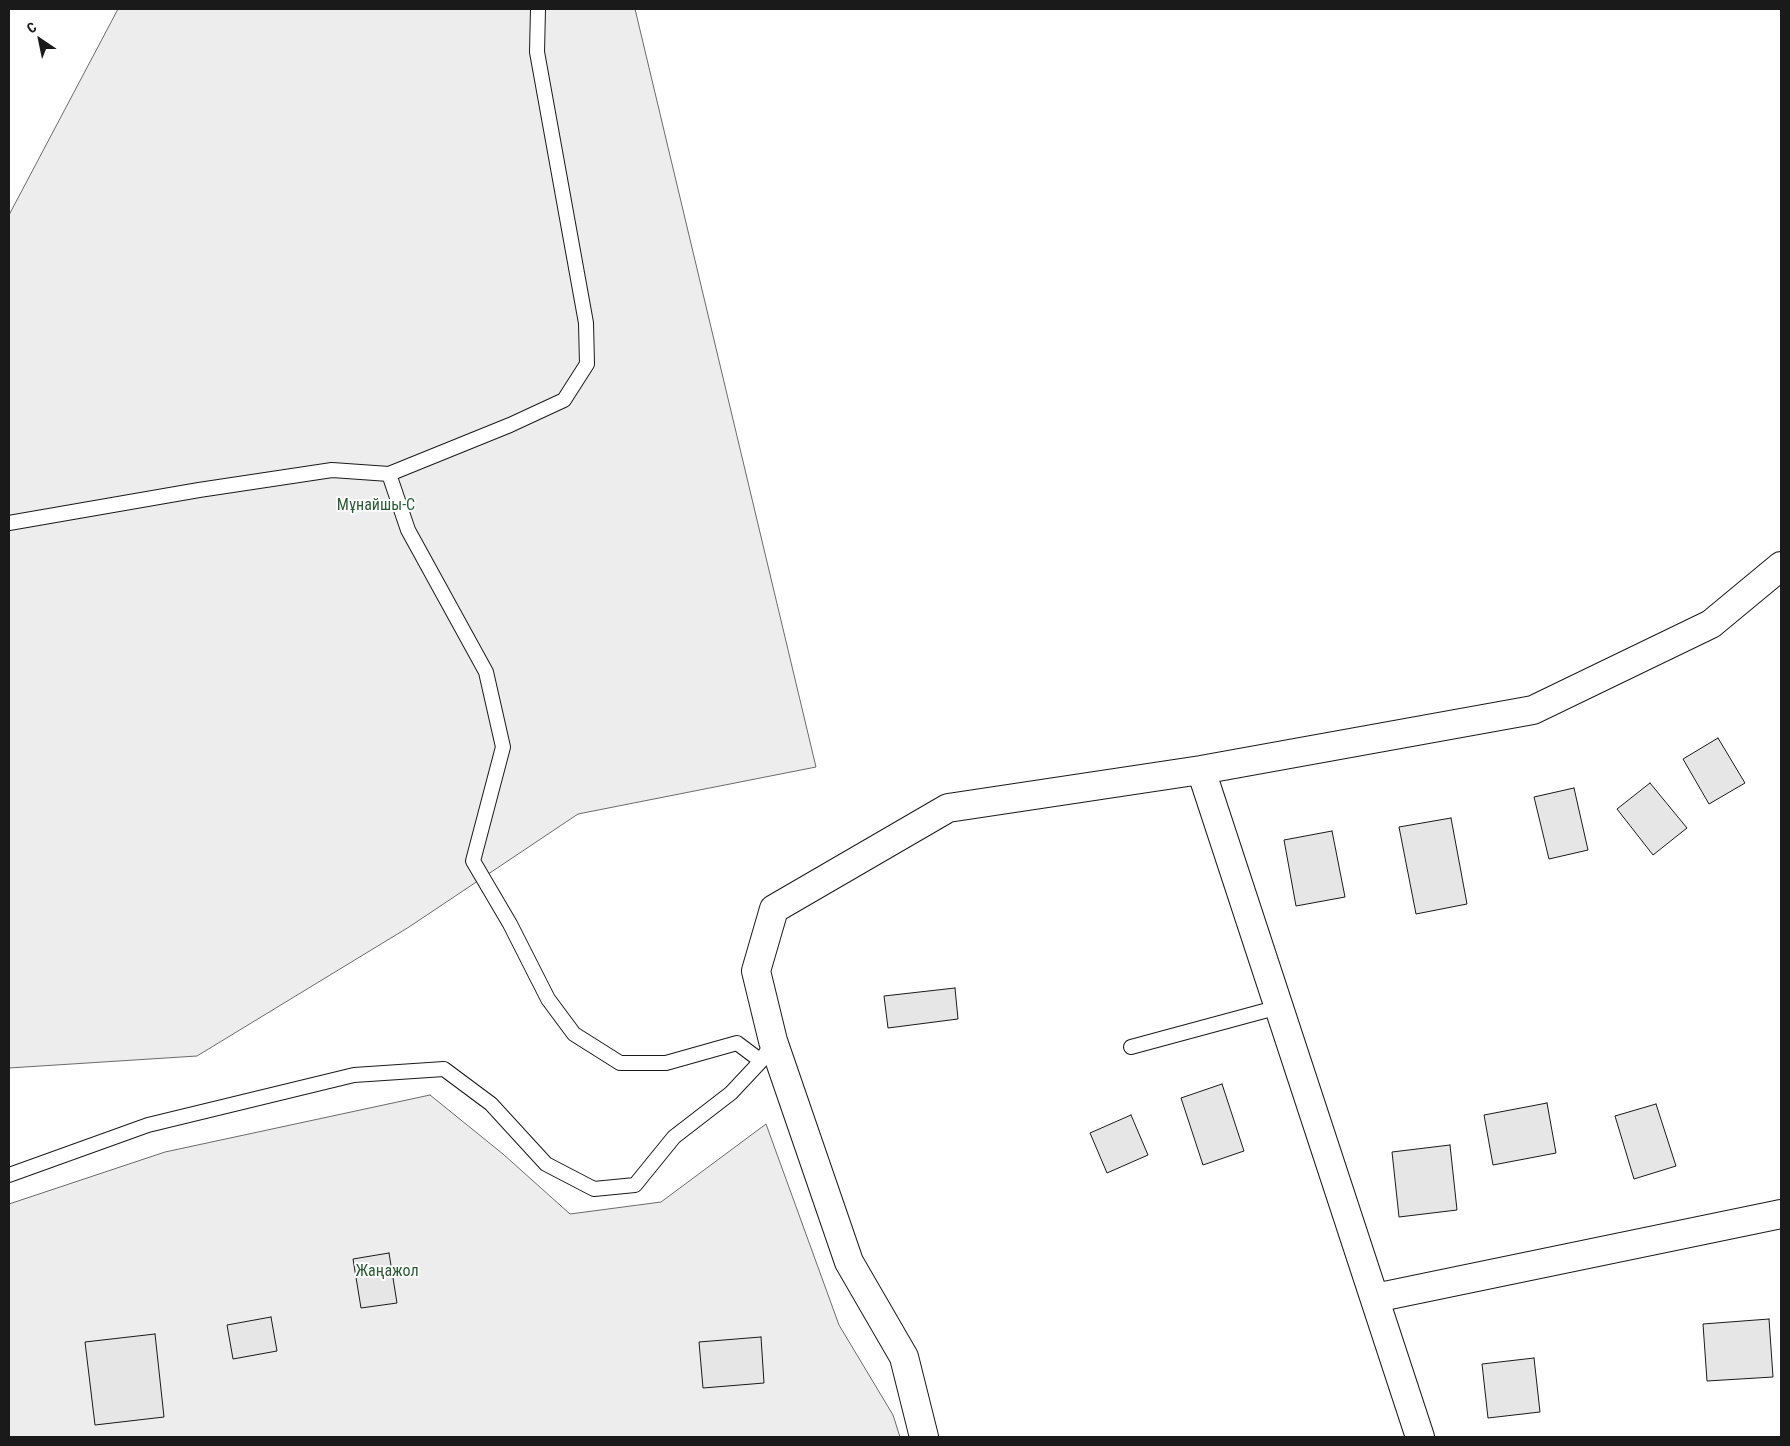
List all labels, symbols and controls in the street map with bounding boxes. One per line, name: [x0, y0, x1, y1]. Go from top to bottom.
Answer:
north arrow: [15, 15, 65, 65]
text: С: [24, 19, 39, 36]
park label: Мұнайшы-С: [337, 496, 415, 516]
park label: Жаңажол: [355, 1262, 419, 1282]

